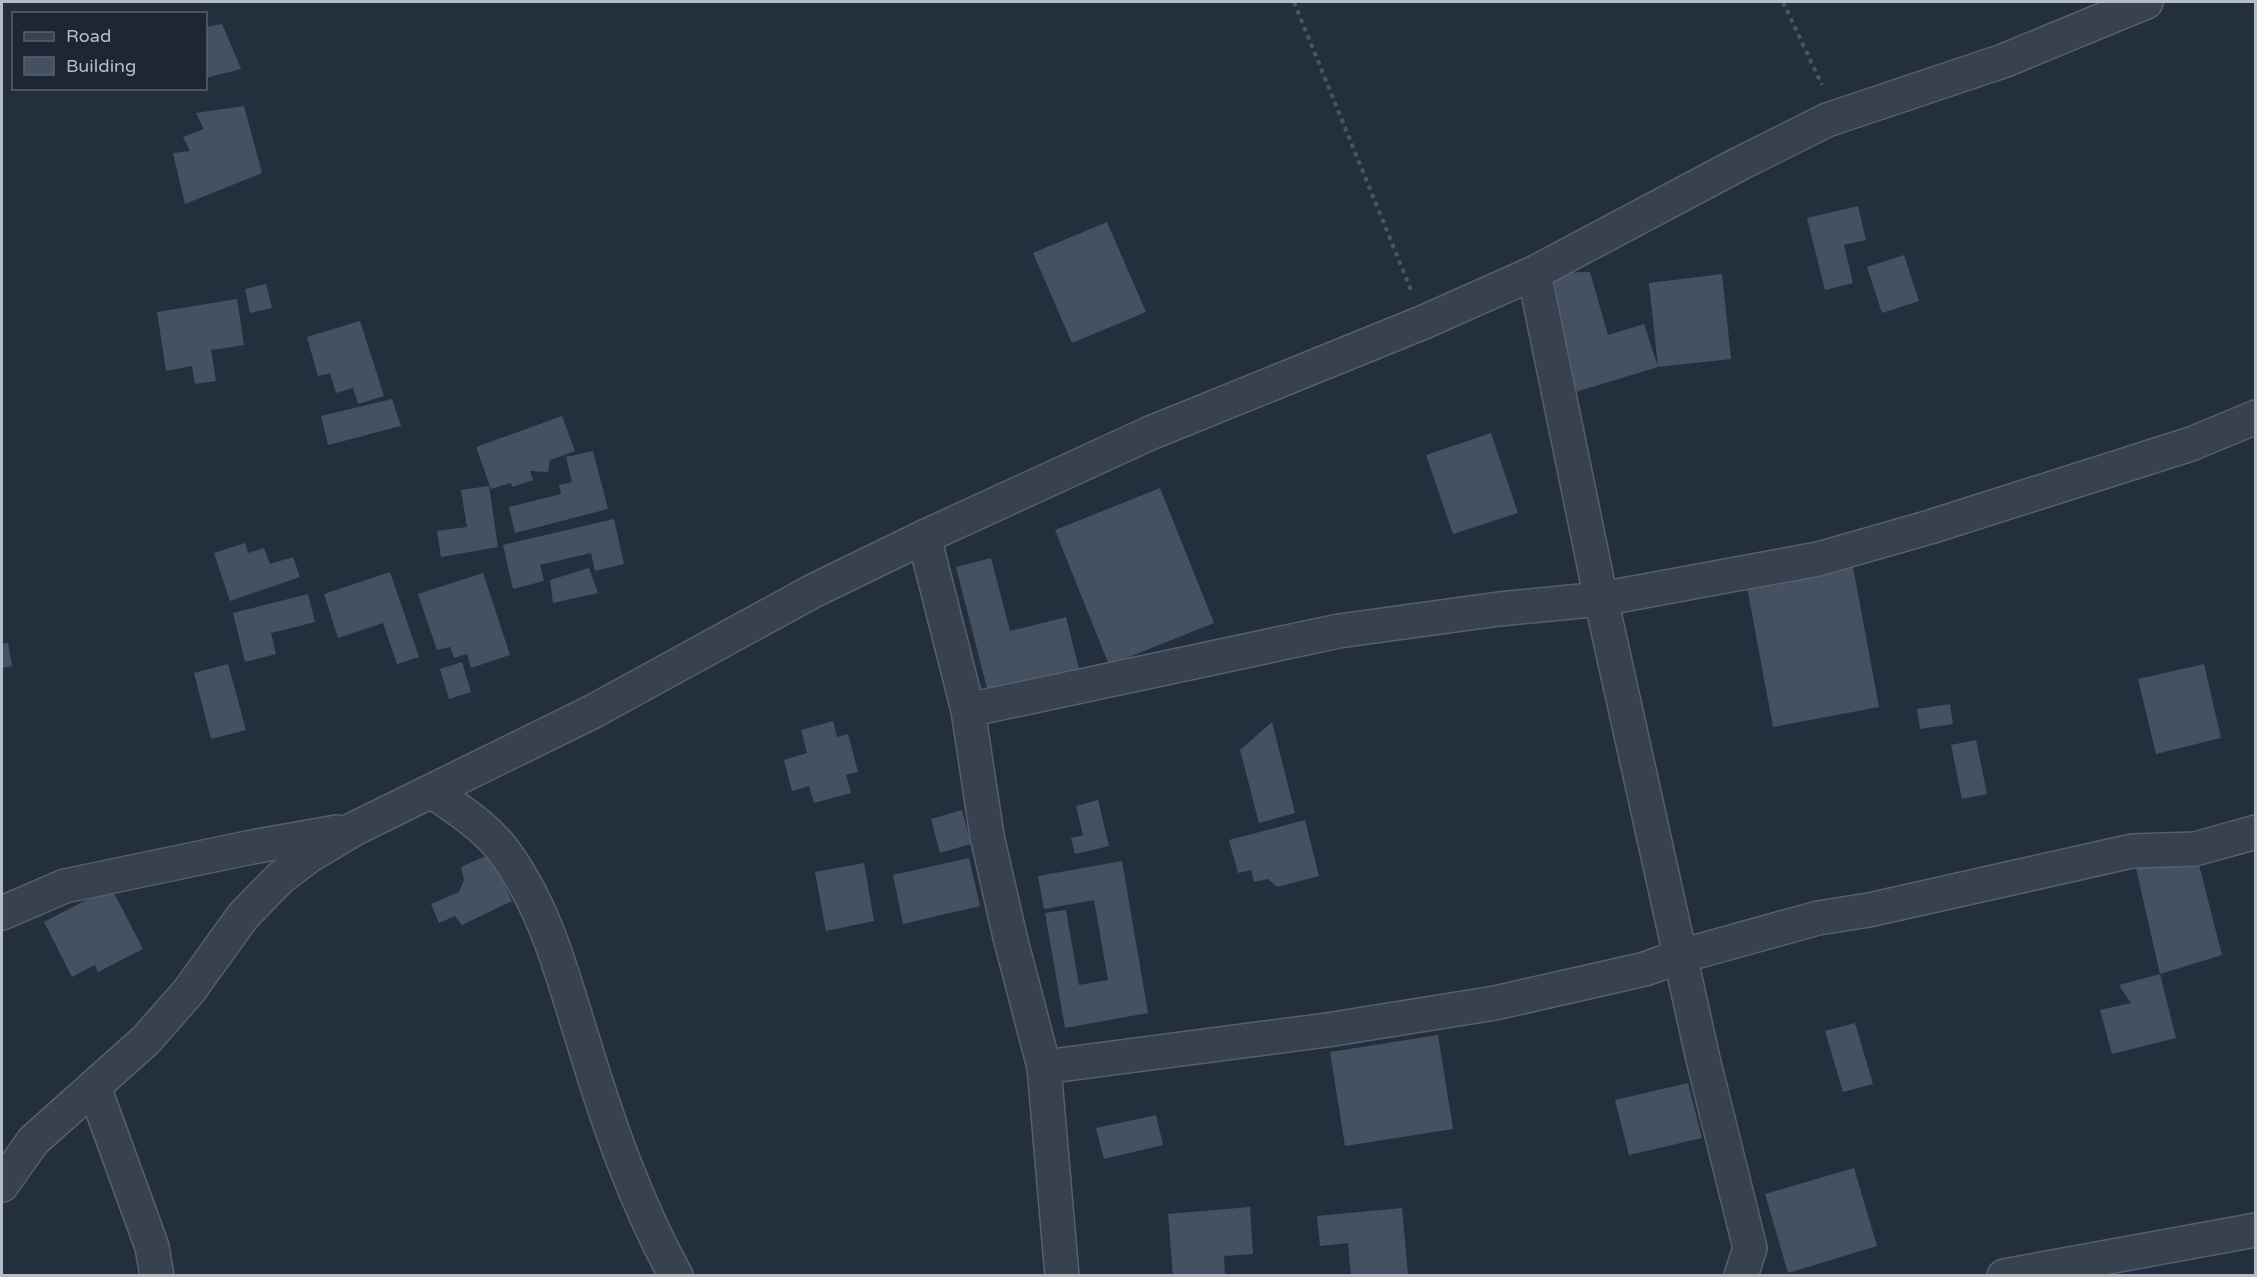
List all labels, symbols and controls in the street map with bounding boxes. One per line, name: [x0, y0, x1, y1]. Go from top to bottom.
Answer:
legend: [12, 12, 207, 90]
text: Road: [66, 25, 111, 47]
text: Building: [66, 55, 136, 77]

